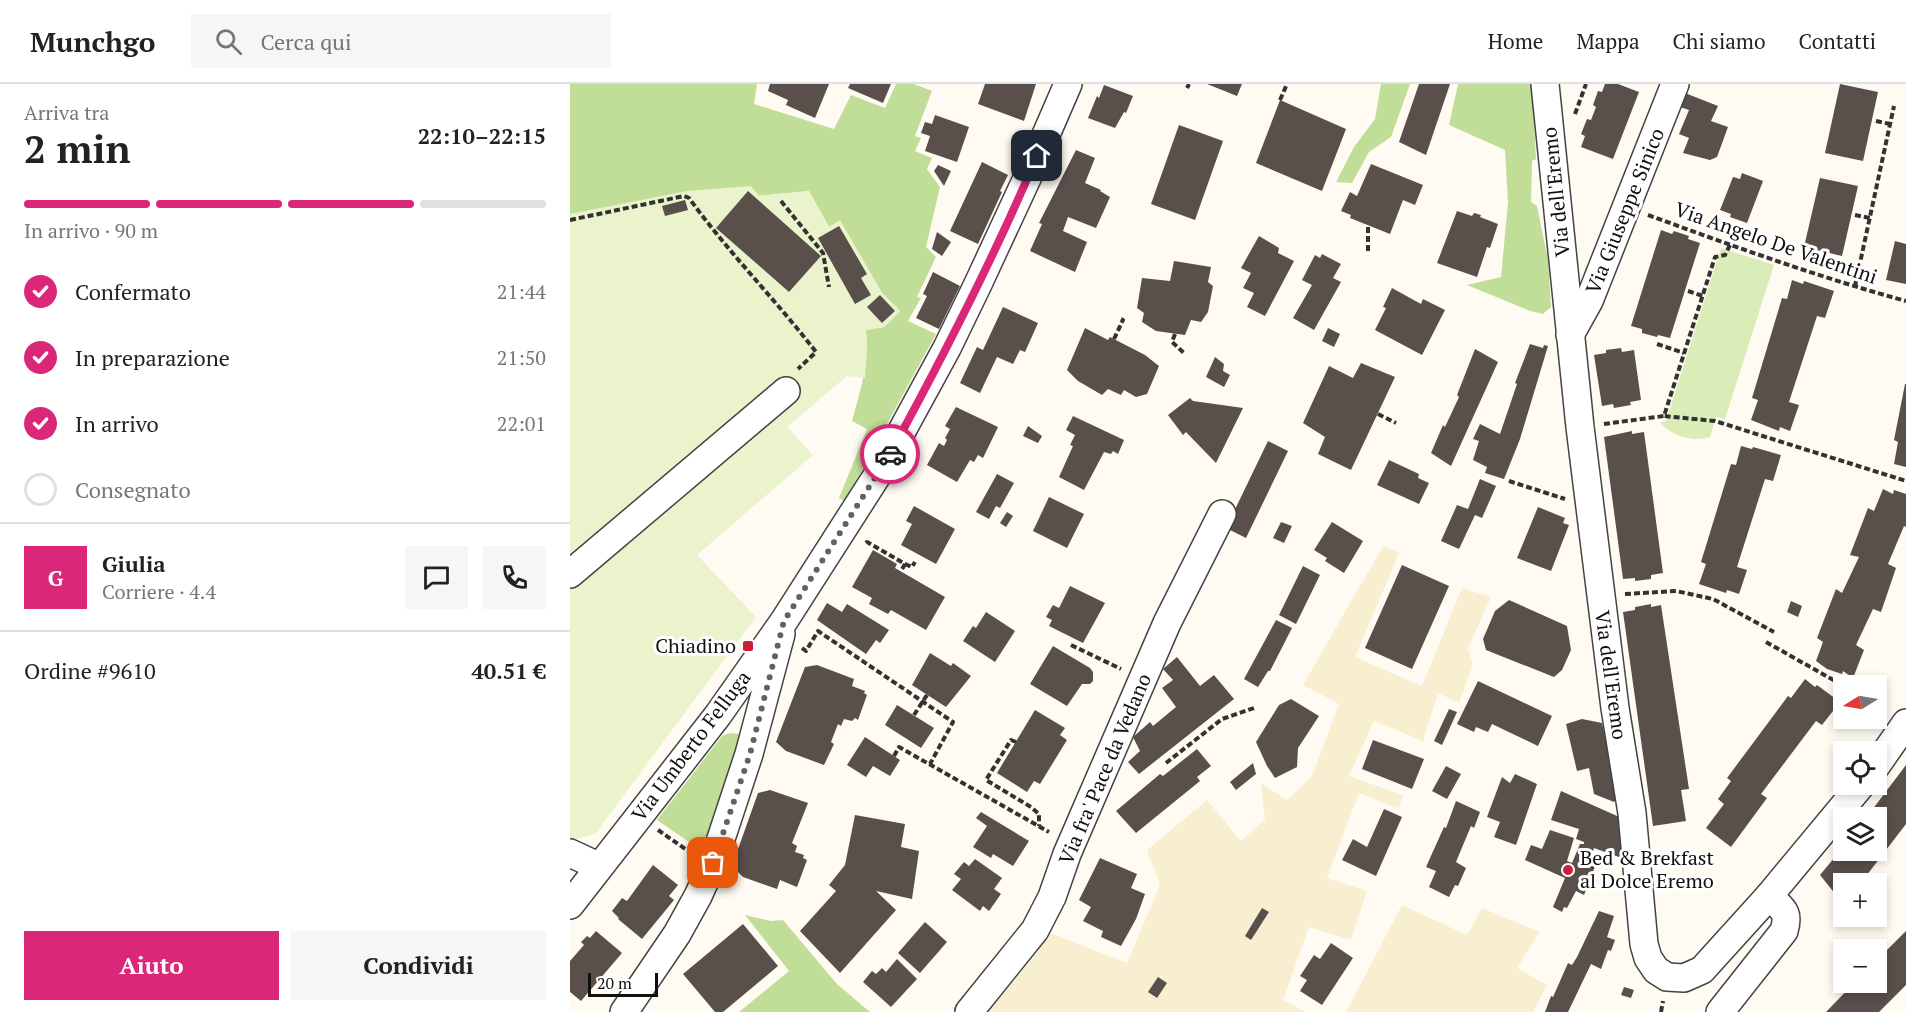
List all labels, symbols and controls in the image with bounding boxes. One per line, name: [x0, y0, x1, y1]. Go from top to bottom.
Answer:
search box: [191, 14, 611, 68]
text: Munchgo: [30, 23, 155, 60]
icon: search: [212, 25, 245, 58]
text: Cerca qui: [260, 27, 352, 56]
text: Home: [1488, 27, 1543, 55]
text: Mappa: [1576, 27, 1640, 55]
text: Chi siamo: [1673, 27, 1766, 55]
text: Contatti: [1799, 27, 1876, 55]
text: Arriva tra: [24, 99, 109, 126]
text: 22:10–22:15: [418, 121, 546, 150]
text: 2 min: [24, 122, 131, 174]
street label: Via Giuseppe Sinico: [1579, 124, 1670, 298]
street label: Via dell'Eremo: [1535, 126, 1576, 258]
pin: [1011, 130, 1062, 181]
icon: home: [1020, 139, 1053, 172]
street label: Via Angelo De Valentini: [1671, 195, 1881, 290]
text: In arrivo · 90 m: [24, 217, 158, 244]
icon: check: [24, 275, 57, 308]
text: Confermato: [75, 277, 191, 306]
text: 21:44: [497, 278, 546, 305]
icon: check: [24, 341, 57, 374]
text: In preparazione: [75, 343, 230, 372]
text: 21:50: [497, 344, 546, 371]
icon: check: [24, 407, 57, 440]
text: In arrivo: [75, 409, 159, 438]
text: 22:01: [497, 410, 546, 437]
courier: [860, 424, 920, 484]
icon: car: [874, 438, 907, 471]
text: Consegnato: [75, 475, 191, 504]
button: chat: [405, 546, 468, 609]
button: phone: [483, 546, 546, 609]
text: Giulia: [102, 549, 165, 578]
text: G: [48, 563, 63, 592]
text: Corriere · 4.4: [102, 578, 216, 605]
street label: Via dell'Eremo: [1589, 609, 1634, 741]
place label: Chiadino: [655, 632, 736, 659]
marker: Chiadino: [741, 639, 755, 653]
text: Ordine #9610: [24, 656, 156, 685]
text: 40.51 €: [471, 656, 546, 685]
street label: Via Umberto Felluga: [625, 665, 756, 827]
street label: Via fra' Pace da Vedano: [1052, 669, 1157, 869]
north arrow: [1833, 675, 1887, 729]
map controls: [1833, 675, 1887, 993]
button: locate: [1833, 741, 1887, 795]
button: layers: [1833, 807, 1887, 861]
pin: [687, 837, 738, 888]
place label: Bed & Brekfast al Dolce Eremo: [1580, 844, 1715, 894]
icon: bag: [696, 846, 729, 879]
marker: Bed & Brekfast al Dolce Eremo: [1561, 863, 1575, 877]
button: +: [1833, 873, 1887, 927]
button: Aiuto: [24, 931, 279, 1000]
button: Condividi: [291, 931, 546, 1000]
button: −: [1833, 939, 1887, 993]
scale bar: [588, 970, 658, 998]
text: 20 m: [597, 972, 632, 994]

